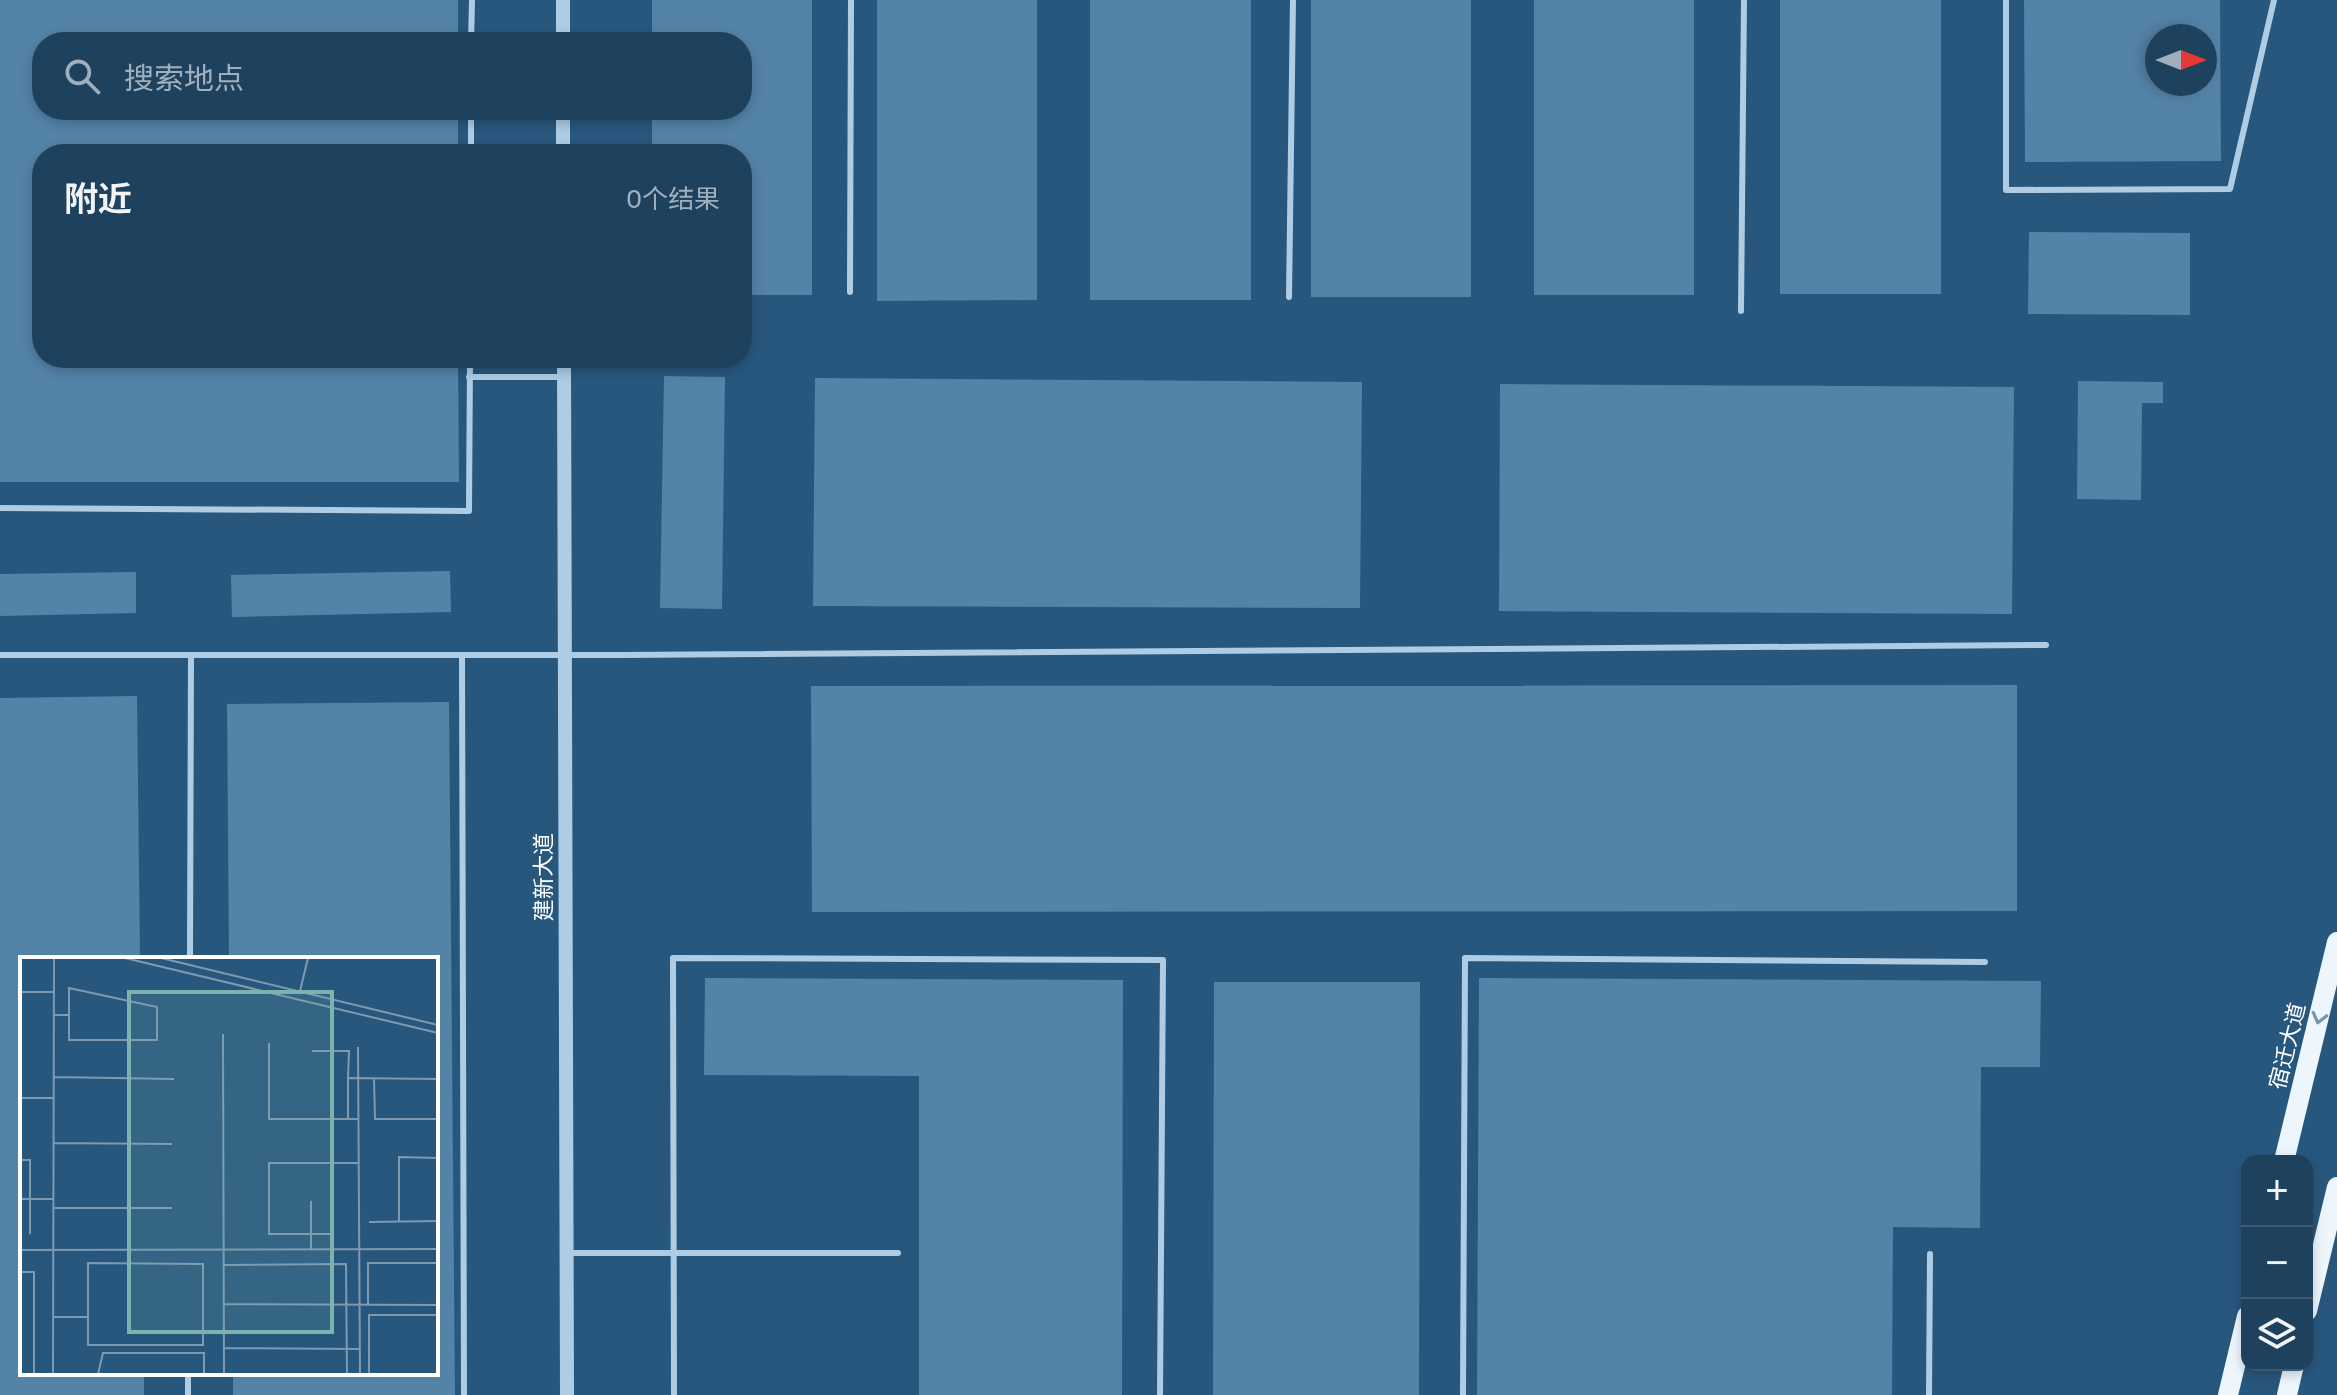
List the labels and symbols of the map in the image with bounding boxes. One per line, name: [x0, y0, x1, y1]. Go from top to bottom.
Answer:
north arrow: [2145, 24, 2217, 96]
street label: 建新大道: [529, 833, 556, 921]
inset map: [20, 957, 438, 1375]
street label: 宿迁大道: [2263, 1000, 2310, 1092]
one-way arrow: [2311, 1011, 2328, 1025]

